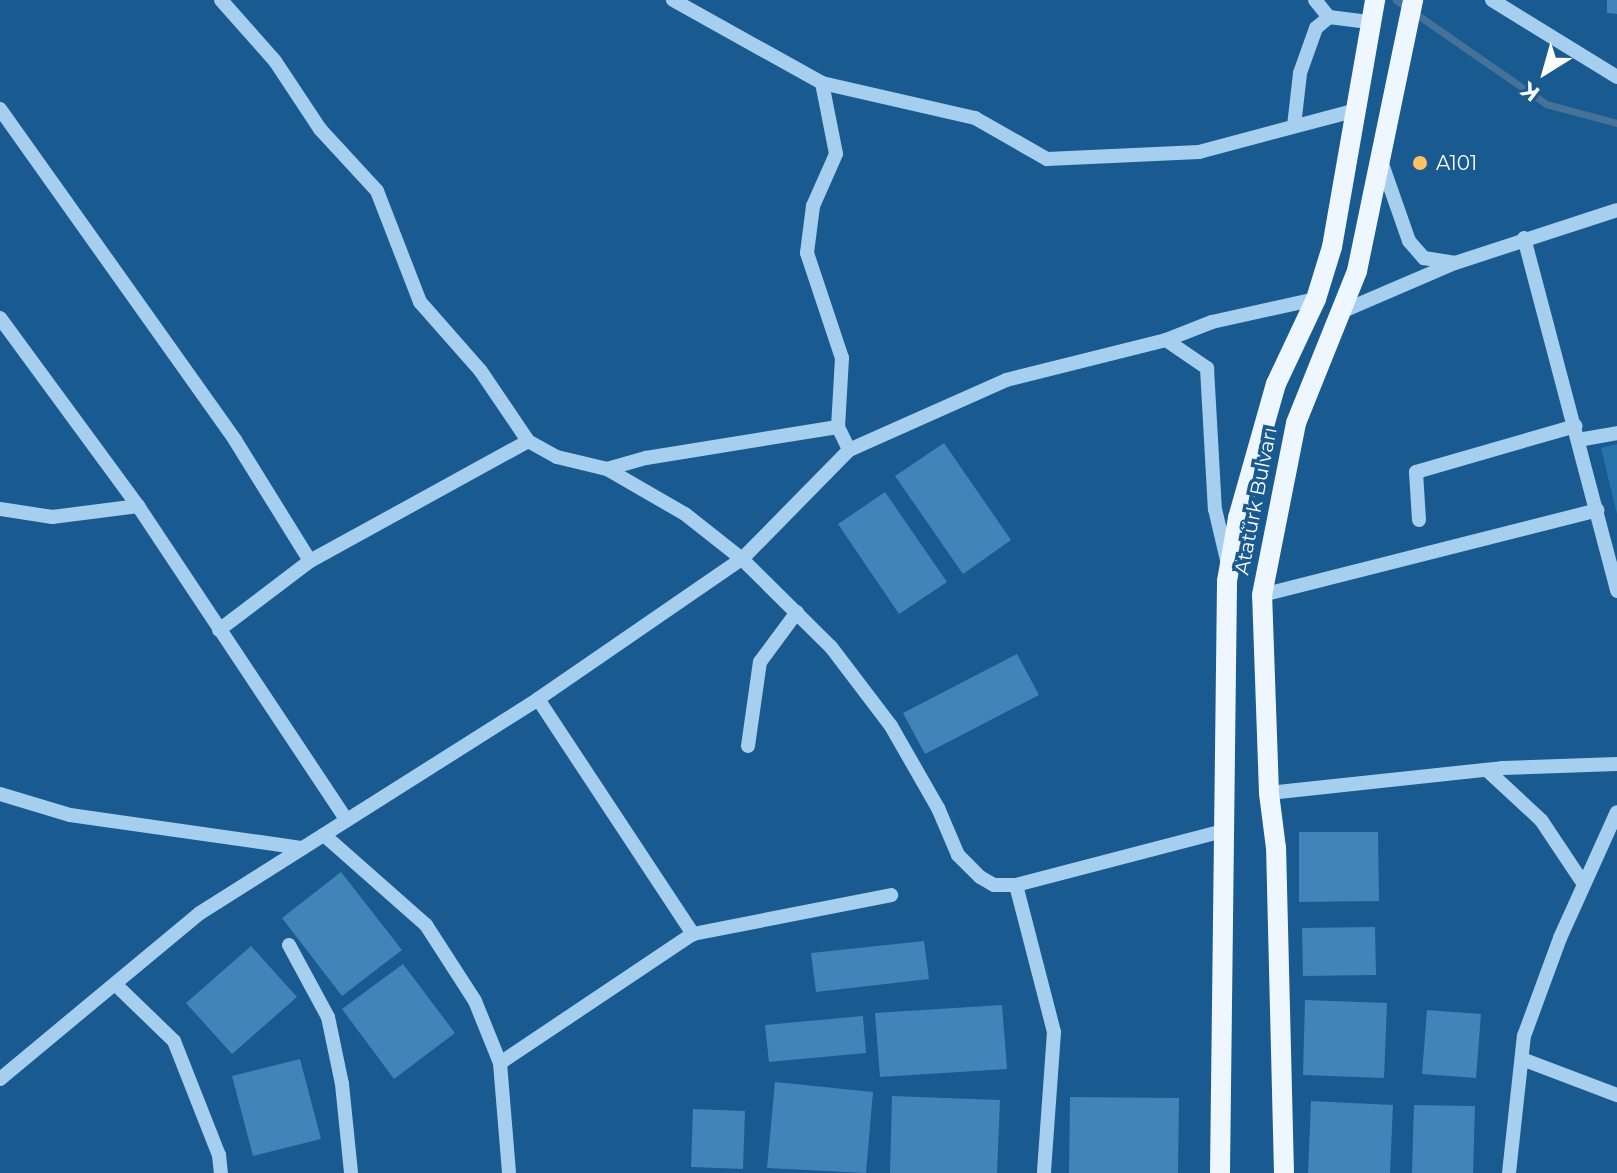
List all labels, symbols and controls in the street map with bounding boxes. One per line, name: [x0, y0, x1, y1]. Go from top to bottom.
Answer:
north arrow: [1505, 32, 1585, 112]
text: K: [1516, 76, 1545, 107]
place label: A101: [1436, 151, 1477, 175]
marker: A101: [1411, 154, 1429, 172]
street label: Atatürk Bulvarı: [1230, 425, 1282, 577]

